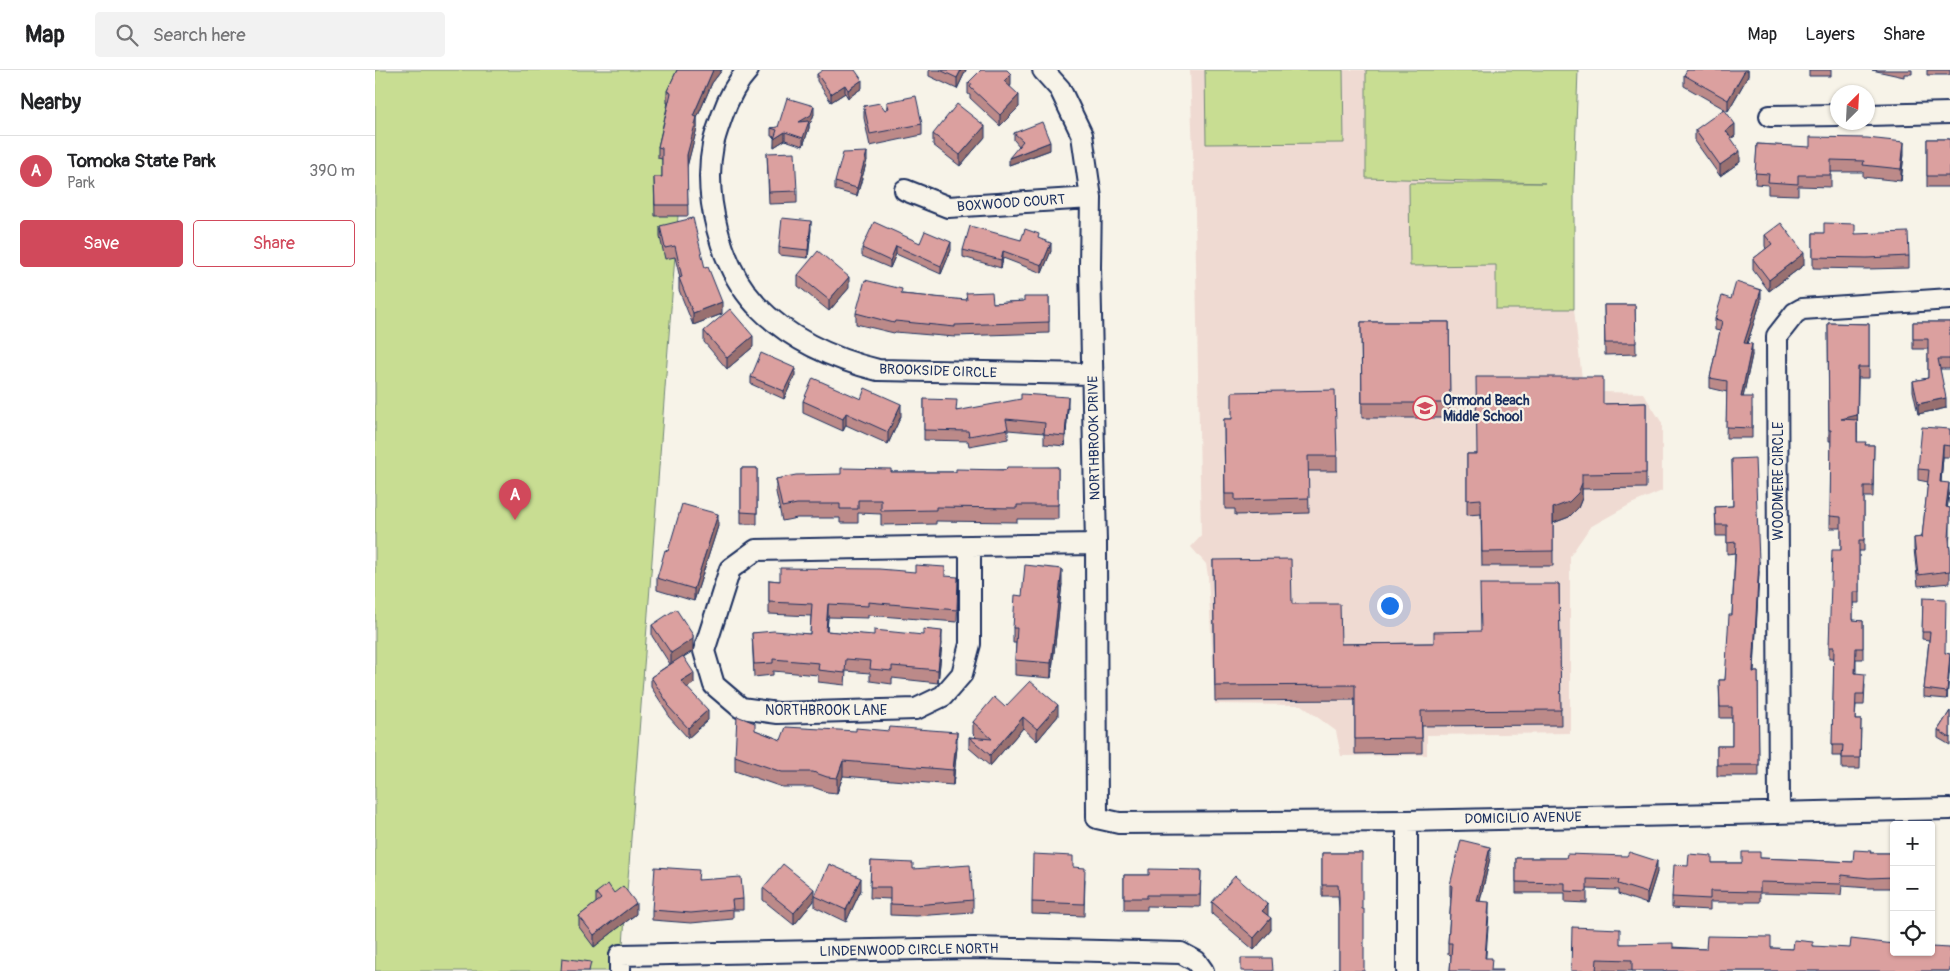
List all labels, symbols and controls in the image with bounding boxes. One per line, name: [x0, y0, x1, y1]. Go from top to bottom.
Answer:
search box: [95, 12, 445, 57]
text: Map: [25, 20, 65, 49]
icon: search: [113, 21, 141, 49]
text: Search here: [153, 23, 246, 47]
text: Map: [1748, 23, 1777, 46]
text: Layers: [1805, 23, 1855, 46]
text: Share: [1883, 23, 1925, 46]
north arrow: [1830, 85, 1875, 130]
text: Nearby: [20, 89, 81, 116]
text: Tomoka State Park: [67, 149, 216, 173]
text: A: [31, 161, 41, 181]
text: 390 m: [309, 161, 355, 181]
text: Park: [67, 173, 95, 193]
street label: BOXWOOD COURT: [956, 191, 1066, 215]
button: Save: [20, 220, 183, 267]
button: Share: [193, 220, 355, 267]
street label: BROOKSIDE CIRCLE: [879, 360, 997, 382]
street label: NORTHBROOK DRIVE: [1084, 375, 1104, 501]
place label: Ormond Beach Middle School: [1443, 392, 1530, 425]
school or university icon: Ormond Beach Middle School: [1412, 395, 1438, 421]
street label: WOODMERE CIRCLE: [1770, 422, 1787, 540]
pin: A: [499, 479, 531, 520]
your location: [1377, 593, 1403, 619]
street label: NORTHBROOK LANE: [765, 702, 887, 719]
street label: DOMICILIO AVENUE: [1464, 808, 1582, 828]
map controls: [1890, 821, 1935, 956]
button: +: [1890, 821, 1935, 866]
button: −: [1890, 866, 1935, 911]
button: locate: [1890, 911, 1935, 956]
street label: LINDENWOOD CIRCLE NORTH: [819, 940, 999, 960]

